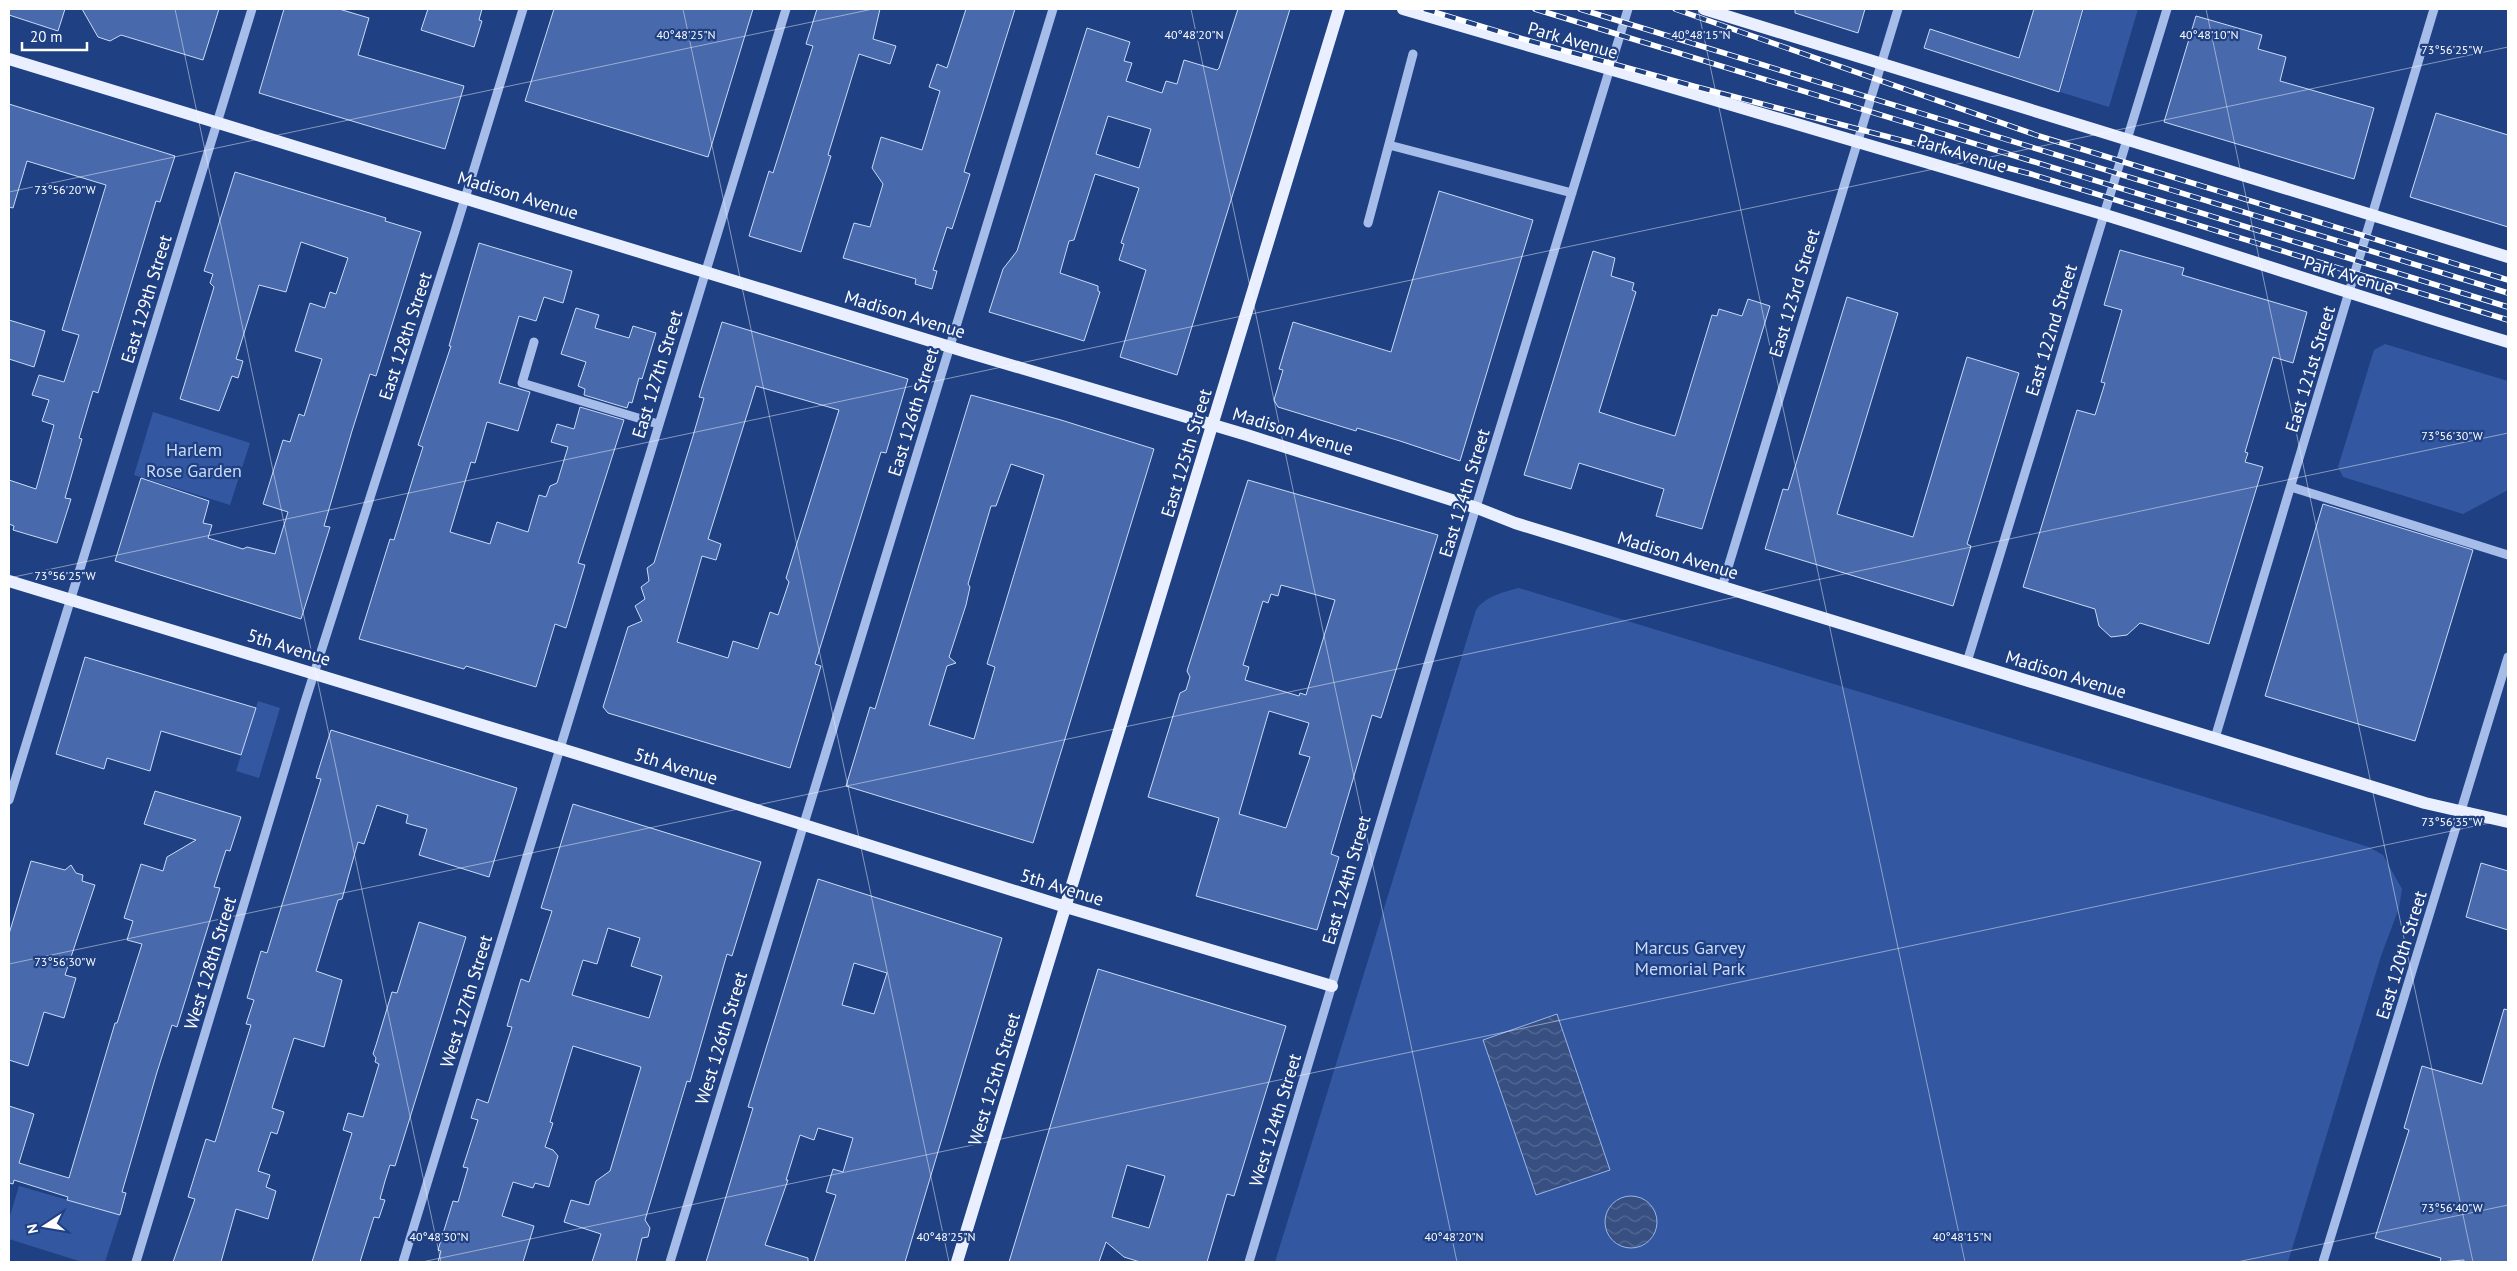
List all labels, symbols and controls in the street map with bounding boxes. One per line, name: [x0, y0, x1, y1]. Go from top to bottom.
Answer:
street label: Park Avenue: [1525, 16, 1621, 64]
scale bar: [22, 20, 88, 52]
text: 20 m: [30, 27, 63, 46]
text: 40°48'25"N: [656, 27, 716, 42]
text: 40°48'20"N: [1164, 27, 1224, 42]
text: 40°48'15"N: [1671, 27, 1731, 42]
text: 40°48'10"N: [2179, 27, 2239, 42]
text: 73°56'25"W: [2421, 42, 2483, 57]
street label: Park Avenue: [1914, 128, 2010, 178]
street label: Madison Avenue: [455, 166, 581, 224]
text: 73°56'20"W: [34, 182, 96, 197]
street label: East 123rd Street: [1764, 226, 1824, 360]
street label: East 129th Street: [116, 232, 176, 366]
street label: Park Avenue: [2301, 250, 2397, 300]
street label: East 122nd Street: [2020, 261, 2082, 399]
street label: East 128th Street: [373, 269, 437, 403]
street label: Madison Avenue: [842, 285, 968, 343]
street label: East 121st Street: [2280, 303, 2340, 435]
street label: East 127th Street: [627, 307, 687, 441]
street label: East 126th Street: [883, 345, 943, 479]
street label: East 125th Street: [1156, 386, 1216, 520]
street label: Madison Avenue: [1230, 402, 1356, 460]
street label: East 124th Street: [1434, 426, 1494, 560]
text: 73°56'30"W: [2421, 428, 2483, 443]
park label: Harlem Rose Garden: [146, 438, 242, 482]
street label: Madison Avenue: [1615, 526, 1741, 584]
text: 73°56'25"W: [34, 568, 96, 583]
street label: 5th Avenue: [244, 623, 334, 671]
street label: Madison Avenue: [2003, 645, 2129, 703]
street label: 5th Avenue: [631, 742, 721, 790]
street label: East 124th Street: [1317, 813, 1375, 947]
text: 73°56'35"W: [2421, 814, 2483, 829]
street label: 5th Avenue: [1017, 863, 1107, 911]
street label: East 120th Street: [2371, 888, 2431, 1022]
street label: West 128th Street: [179, 894, 241, 1032]
street label: West 127th Street: [435, 932, 497, 1070]
park label: Marcus Garvey Memorial Park: [1634, 936, 1746, 980]
text: 73°56'30"W: [34, 954, 96, 969]
street label: West 126th Street: [690, 969, 752, 1107]
street label: West 125th Street: [963, 1010, 1025, 1148]
street label: West 124th Street: [1244, 1051, 1306, 1189]
text: 73°56'40"W: [2421, 1200, 2483, 1215]
north arrow: [20, 1201, 70, 1251]
text: N: [23, 1222, 42, 1235]
text: 40°48'30"N: [409, 1229, 469, 1244]
text: 40°48'25"N: [916, 1229, 976, 1244]
text: 40°48'20"N: [1424, 1229, 1484, 1244]
text: 40°48'15"N: [1932, 1229, 1992, 1244]

